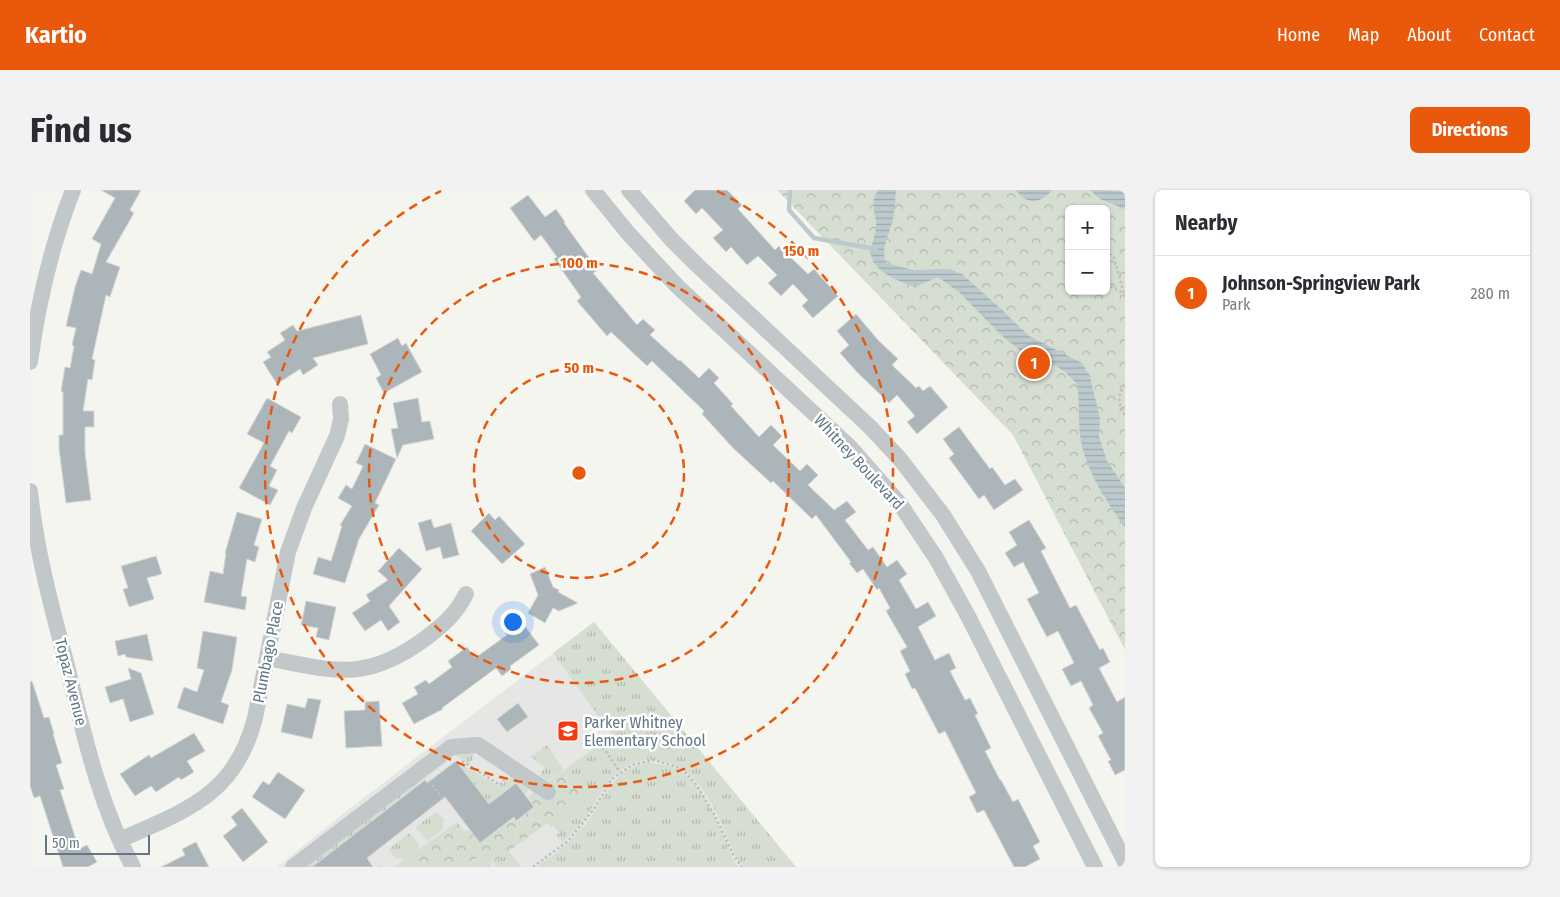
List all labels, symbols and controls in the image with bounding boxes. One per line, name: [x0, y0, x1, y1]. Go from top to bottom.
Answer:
text: Kartio: [25, 21, 87, 49]
text: Home: [1277, 24, 1320, 46]
text: Map: [1348, 24, 1379, 46]
text: About: [1407, 24, 1451, 46]
text: Contact: [1479, 24, 1535, 46]
button: Directions: [1410, 107, 1530, 153]
text: Find us: [30, 109, 132, 151]
map controls: [1065, 205, 1110, 295]
button: +: [1065, 205, 1110, 250]
text: Nearby: [1175, 210, 1237, 236]
text: 150 m: [783, 242, 819, 260]
button: −: [1065, 250, 1110, 295]
text: 100 m: [560, 254, 598, 272]
text: Johnson-Springview Park: [1222, 272, 1420, 295]
text: 1: [1188, 284, 1194, 303]
text: 280 m: [1471, 284, 1510, 303]
text: Park: [1222, 295, 1250, 314]
pin: 1: [1018, 344, 1050, 382]
text: 50 m: [564, 359, 594, 377]
street label: Whitney Boulevard: [810, 411, 908, 513]
centre of rings: [570, 464, 588, 482]
street label: Plumbago Place: [249, 599, 287, 704]
your location: [500, 609, 526, 635]
street label: Topaz Avenue: [51, 636, 91, 728]
place label: Parker Whitney Elementary School: [584, 713, 706, 750]
school or university icon: Parker Whitney Elementary School: [556, 719, 580, 743]
scale bar: [45, 832, 150, 855]
text: 50 m: [52, 835, 80, 852]

